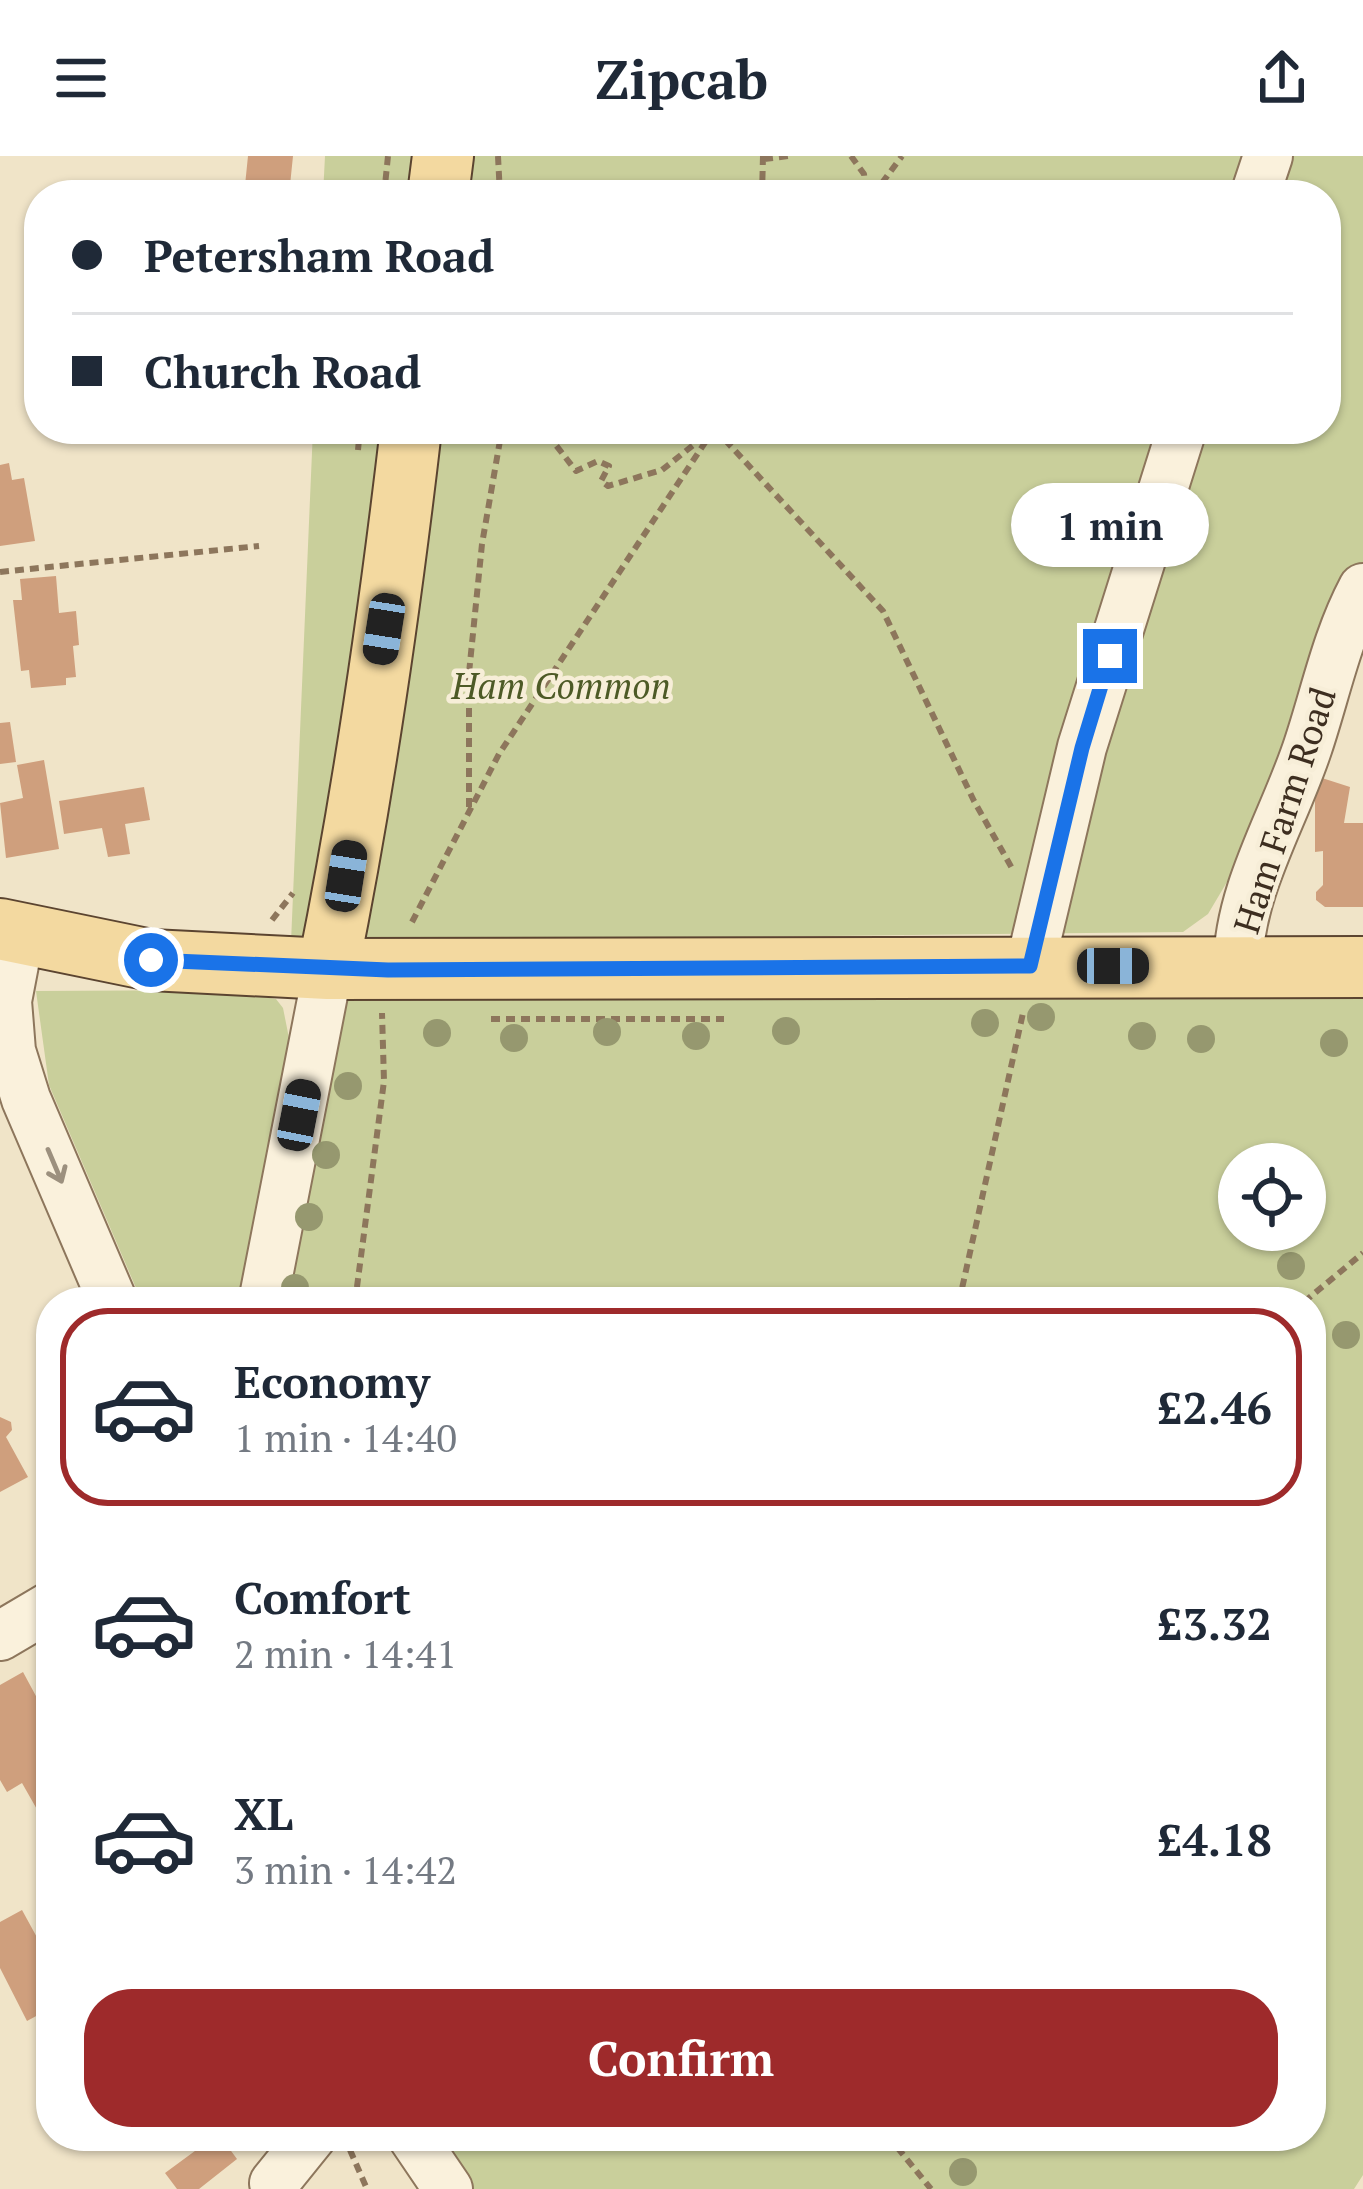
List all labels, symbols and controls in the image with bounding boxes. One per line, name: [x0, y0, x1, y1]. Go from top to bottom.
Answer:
text: Zipcab: [595, 43, 768, 114]
icon: menu: [48, 45, 114, 111]
icon: share: [1249, 45, 1315, 111]
text: Petersham Road: [144, 225, 494, 285]
text: Church Road: [144, 341, 421, 401]
callout: 1 min: [1011, 482, 1209, 566]
text: 1 min: [1057, 499, 1163, 551]
car: [361, 591, 407, 667]
route end: [1083, 629, 1137, 683]
park label: Ham Common: [450, 662, 671, 709]
street label: Ham Farm Road: [1222, 681, 1346, 939]
car: [323, 838, 369, 914]
route start: [124, 933, 178, 987]
car: [1077, 948, 1149, 984]
car: [274, 1076, 324, 1154]
map controls: [1218, 1143, 1326, 1251]
button: locate: [1218, 1143, 1326, 1251]
one-way arrow: [46, 1147, 67, 1184]
text: Economy: [234, 1351, 430, 1411]
icon: car: [90, 1353, 198, 1461]
text: £2.46: [1157, 1377, 1272, 1437]
text: 1 min · 14:40: [234, 1411, 457, 1463]
text: Comfort: [234, 1567, 411, 1627]
icon: car: [90, 1569, 198, 1677]
text: £3.32: [1157, 1593, 1272, 1653]
text: 2 min · 14:41: [234, 1627, 457, 1679]
text: XL: [234, 1783, 293, 1843]
icon: car: [90, 1785, 198, 1893]
text: £4.18: [1157, 1809, 1272, 1869]
text: 3 min · 14:42: [234, 1843, 457, 1895]
button: Confirm: [84, 1989, 1278, 2127]

